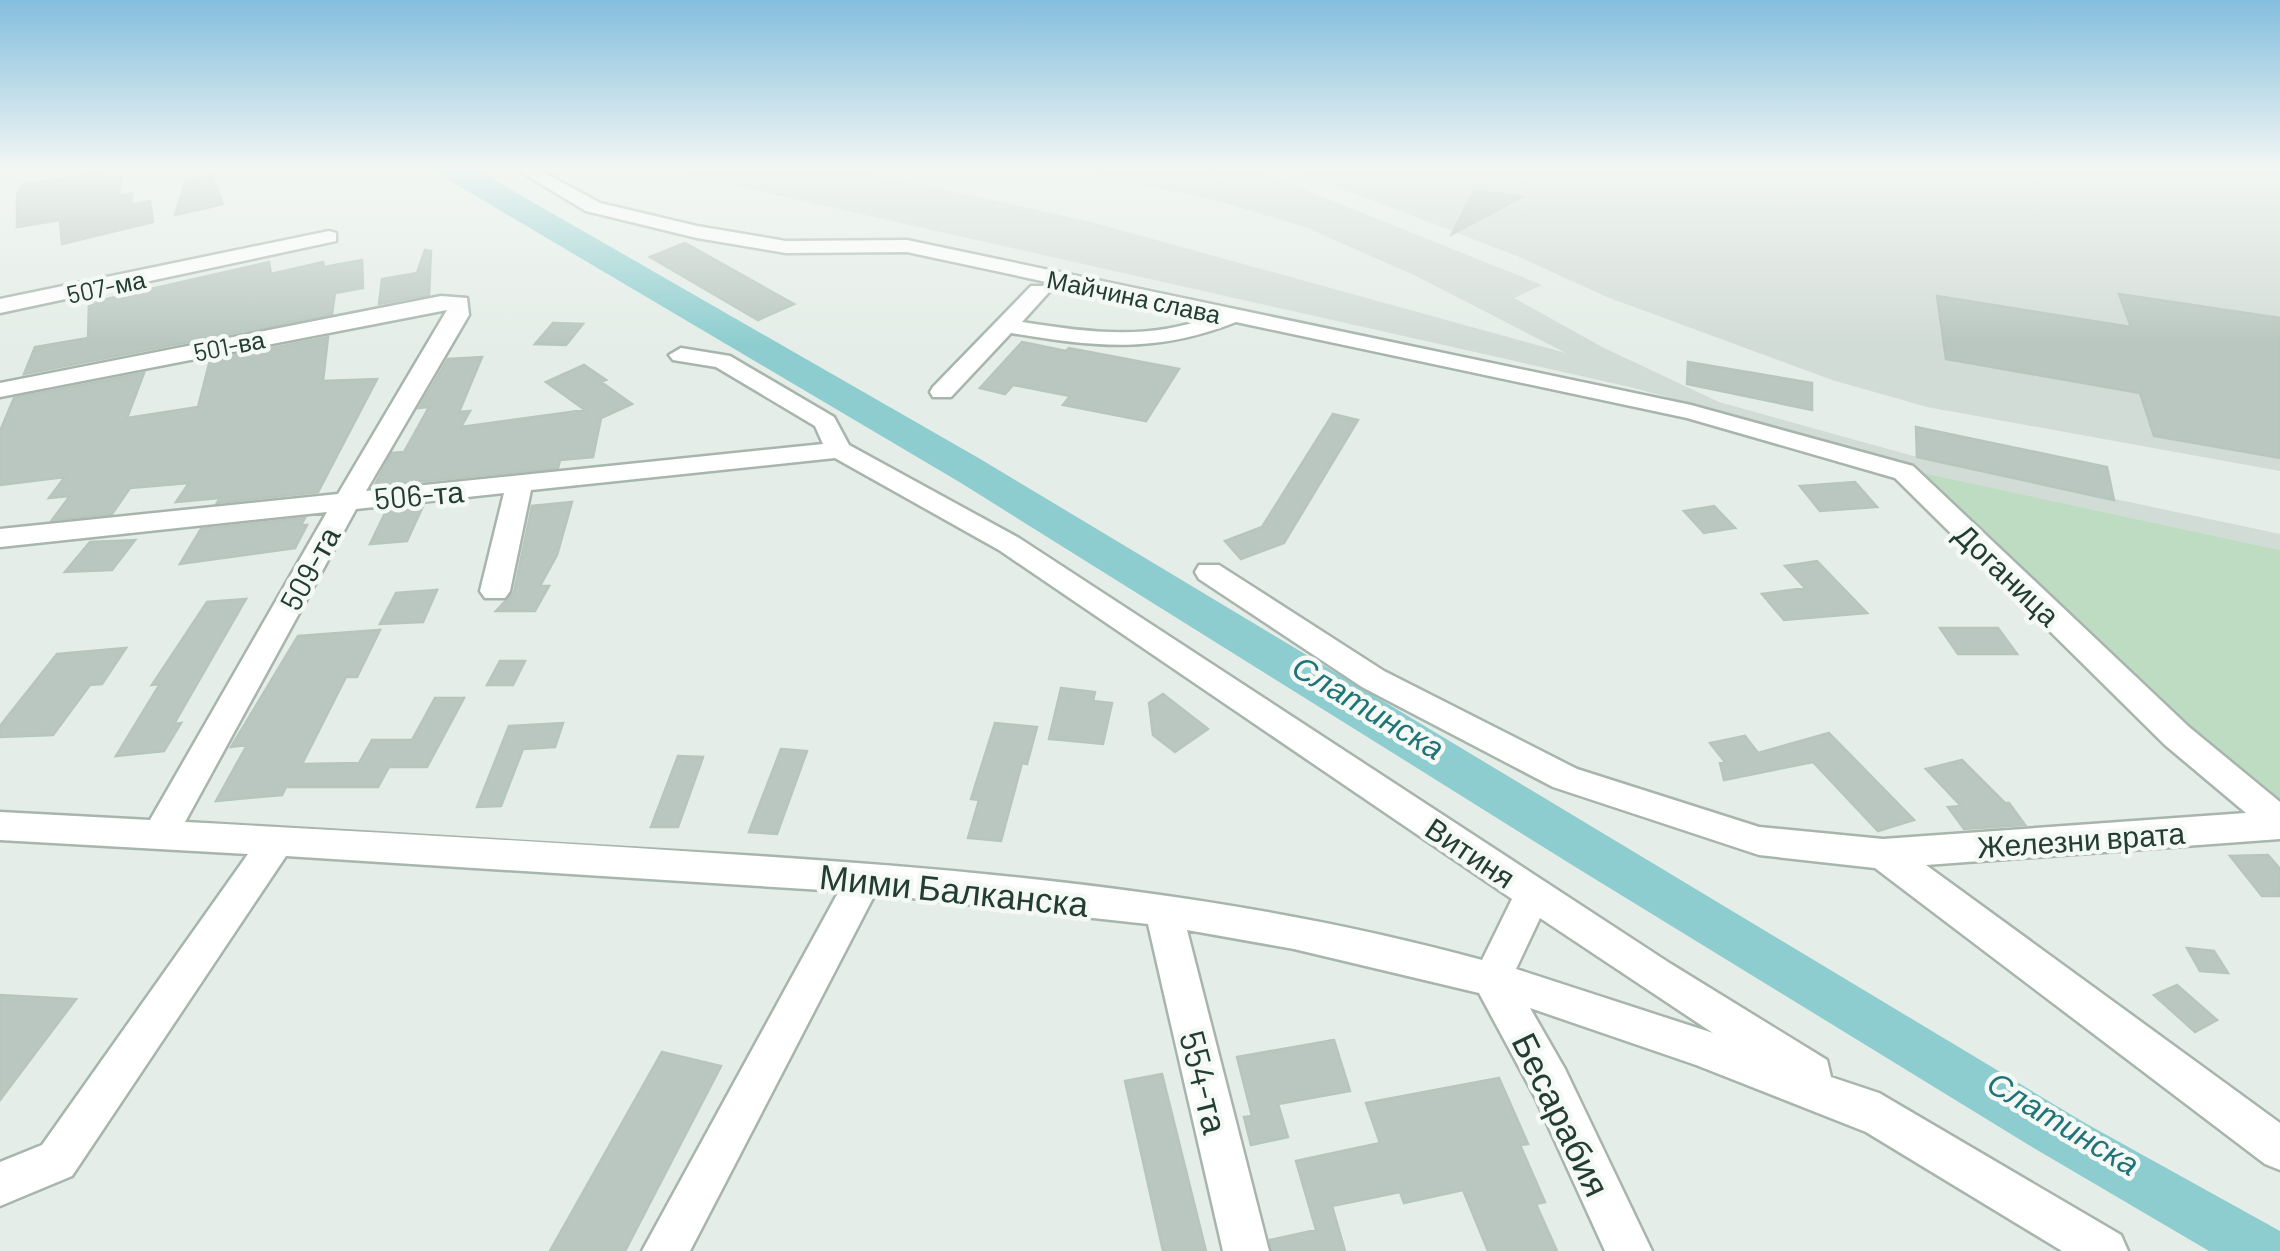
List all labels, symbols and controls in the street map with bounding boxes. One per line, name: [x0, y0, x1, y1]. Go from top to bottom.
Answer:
street label: 507-ма: [64, 263, 148, 309]
street label: Майчина слава: [1045, 263, 1224, 329]
street label: 501-ва: [191, 323, 267, 367]
street label: 506-та: [373, 472, 466, 516]
street label: Доганица: [1948, 515, 2068, 633]
street label: 509-та: [271, 520, 347, 616]
water label: Слатинска: [1286, 646, 1452, 766]
street label: Витиня: [1419, 809, 1523, 895]
street label: Железни врата: [1976, 814, 2186, 864]
street label: Мими Балканска: [817, 854, 1091, 924]
street label: Бесарабия: [1504, 1025, 1620, 1203]
street label: 554-та: [1172, 1026, 1238, 1138]
water label: Слатинска: [1981, 1062, 2147, 1182]

